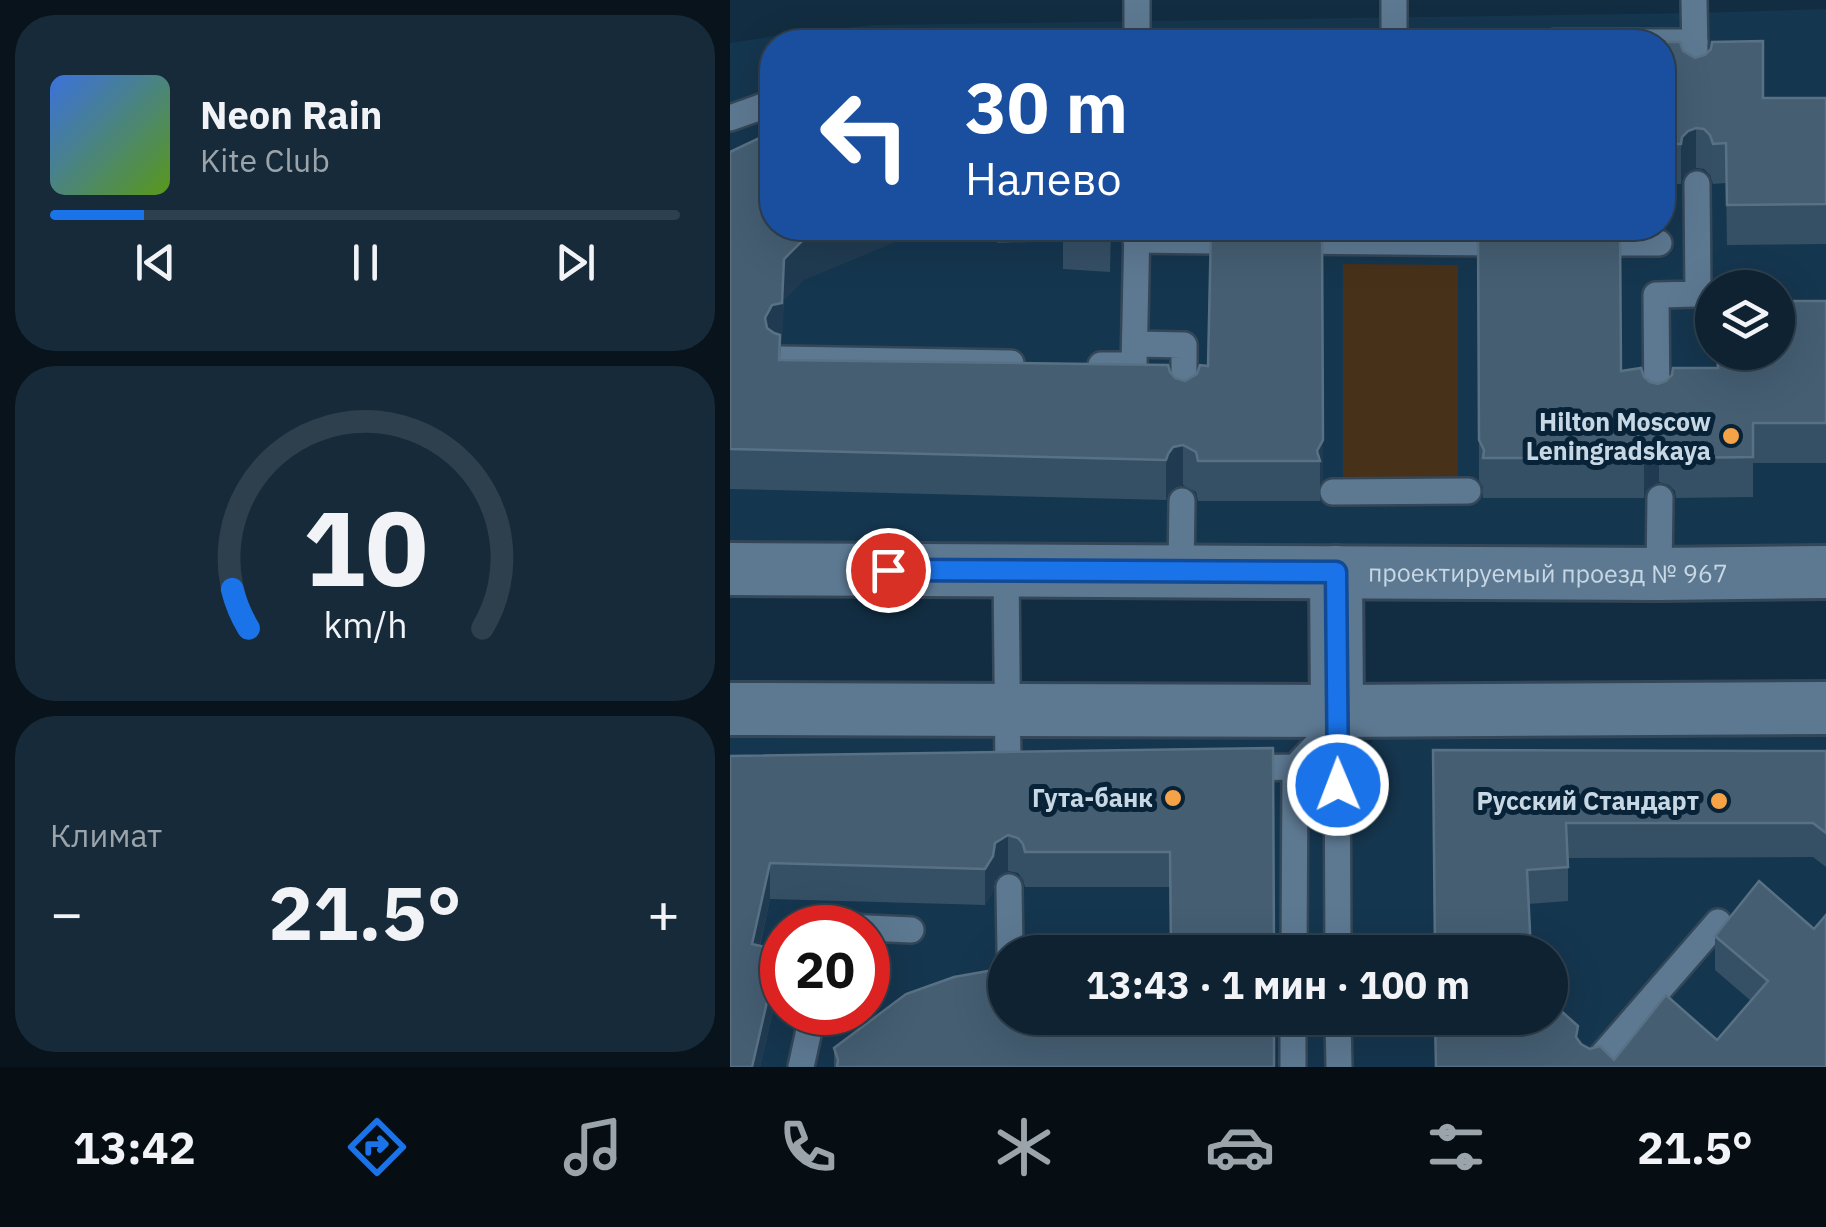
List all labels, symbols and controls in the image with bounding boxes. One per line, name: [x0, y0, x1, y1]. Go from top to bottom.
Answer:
text: 30 m: [965, 61, 1128, 152]
icon: left: [800, 70, 930, 200]
text: Neon Rain: [200, 90, 382, 139]
text: Kite Club: [200, 139, 330, 181]
text: Налево: [965, 149, 1122, 207]
icon: previous: [128, 235, 183, 290]
icon: pause: [338, 235, 393, 290]
icon: next: [548, 235, 603, 290]
map controls: [1695, 270, 1795, 370]
button: layers: [1695, 270, 1795, 370]
place label: Hilton Moscow Leningradskaya: [1526, 405, 1711, 467]
marker: Hilton Moscow Leningradskaya: [1720, 425, 1742, 447]
text: 10: [303, 479, 427, 615]
pin: [846, 528, 931, 613]
icon: arrive: [861, 543, 916, 598]
street label: проектируемый проезд № 967: [1368, 555, 1728, 590]
text: km/h: [323, 601, 407, 648]
position arrow: [1286, 733, 1390, 837]
place label: Гута-банк: [1032, 781, 1153, 814]
place label: Русский Стандарт: [1476, 784, 1699, 817]
marker: Гута-банк: [1162, 787, 1184, 809]
marker: Русский Стандарт: [1708, 790, 1730, 812]
text: Климат: [50, 814, 162, 856]
text: 21.5°: [268, 863, 462, 961]
text: −: [50, 877, 83, 948]
text: +: [647, 877, 680, 948]
speed limit sign: 20: [760, 905, 890, 1035]
text: 13:43 · 1 мин · 100 m: [1086, 960, 1470, 1009]
icon: directions: [342, 1112, 412, 1182]
icon: music: [558, 1112, 628, 1182]
icon: phone: [773, 1112, 843, 1182]
icon: climate: [989, 1112, 1059, 1182]
icon: car: [1205, 1112, 1275, 1182]
icon: filters: [1421, 1112, 1491, 1182]
text: 13:42: [73, 1118, 196, 1176]
text: 21.5°: [1637, 1118, 1753, 1176]

